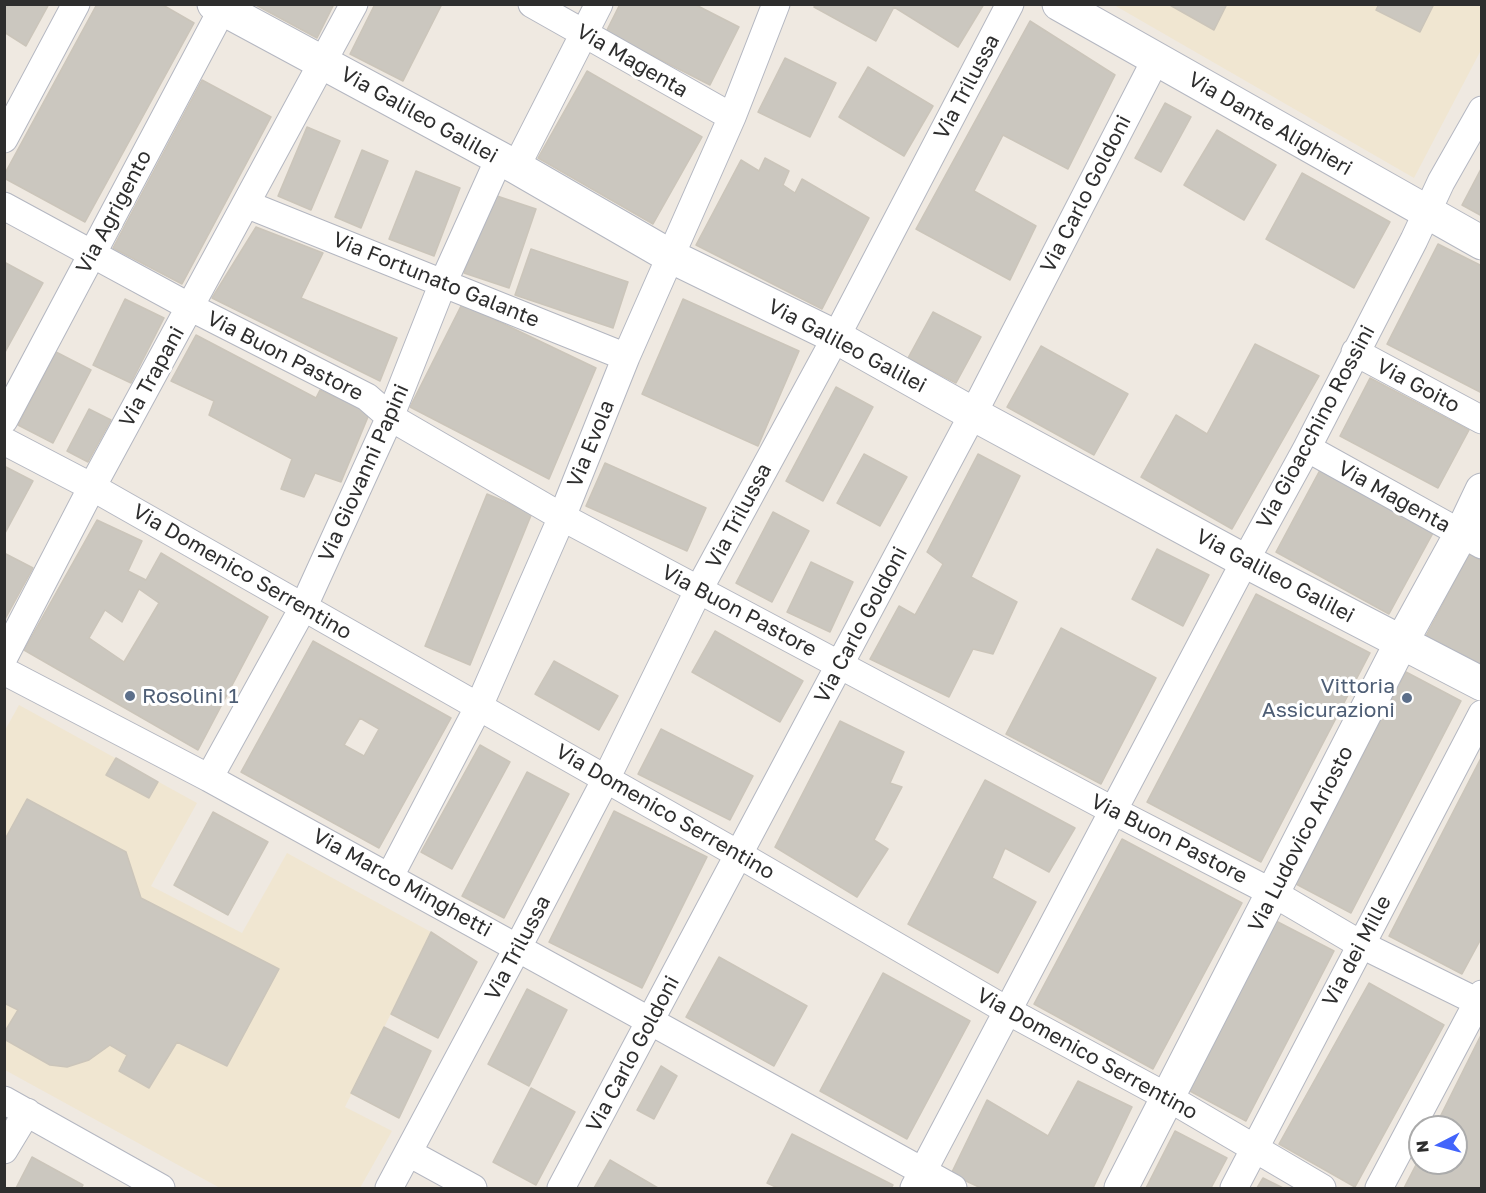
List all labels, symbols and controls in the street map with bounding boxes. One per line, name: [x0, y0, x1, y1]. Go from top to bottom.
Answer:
street label: Via Magenta: [572, 19, 692, 103]
street label: Via Trilussa: [929, 30, 1005, 144]
street label: Via Galileo Galilei: [336, 61, 502, 169]
street label: Via Dante Alighieri: [1183, 67, 1357, 181]
street label: Via Carlo Goldoni: [1035, 111, 1137, 277]
street label: Via Agrigento: [71, 146, 157, 278]
street label: Via Fortunato Galante: [329, 227, 543, 333]
street label: Via Galileo Galilei: [764, 294, 930, 398]
street label: Via Buon Pastore: [203, 306, 367, 406]
street label: Via Gioacchino Rossini: [1252, 321, 1380, 533]
street label: Via Trapani: [114, 322, 190, 432]
street label: Via Goito: [1372, 354, 1464, 418]
street label: Via Giovanni Papini: [314, 380, 414, 566]
street label: Via Evola: [562, 397, 620, 491]
street label: Via Magenta: [1333, 456, 1455, 538]
street label: Via Trilussa: [701, 459, 777, 573]
street label: Via Domenico Serrentino: [128, 499, 356, 645]
street label: Via Galileo Galilei: [1192, 524, 1358, 628]
street label: Via Carlo Goldoni: [809, 542, 913, 708]
street label: Via Buon Pastore: [657, 559, 821, 663]
place label: Vittoria Assicurazioni: [1262, 673, 1395, 723]
place label: Rosolini 1: [142, 683, 239, 709]
marker: Rosolini 1: [123, 689, 137, 703]
marker: Vittoria Assicurazioni: [1400, 691, 1414, 705]
street label: Via Domenico Serrentino: [551, 739, 779, 885]
street label: Via Ludovico Ariosto: [1243, 742, 1359, 936]
street label: Via Buon Pastore: [1087, 789, 1251, 889]
street label: Via Marco Minghetti: [308, 823, 496, 943]
street label: Via Trilussa: [480, 891, 556, 1005]
street label: Via dei Mille: [1317, 891, 1397, 1011]
street label: Via Carlo Goldoni: [581, 971, 685, 1137]
street label: Via Domenico Serrentino: [972, 983, 1202, 1125]
north arrow: [1408, 1115, 1468, 1175]
text: N: [1412, 1140, 1433, 1154]

